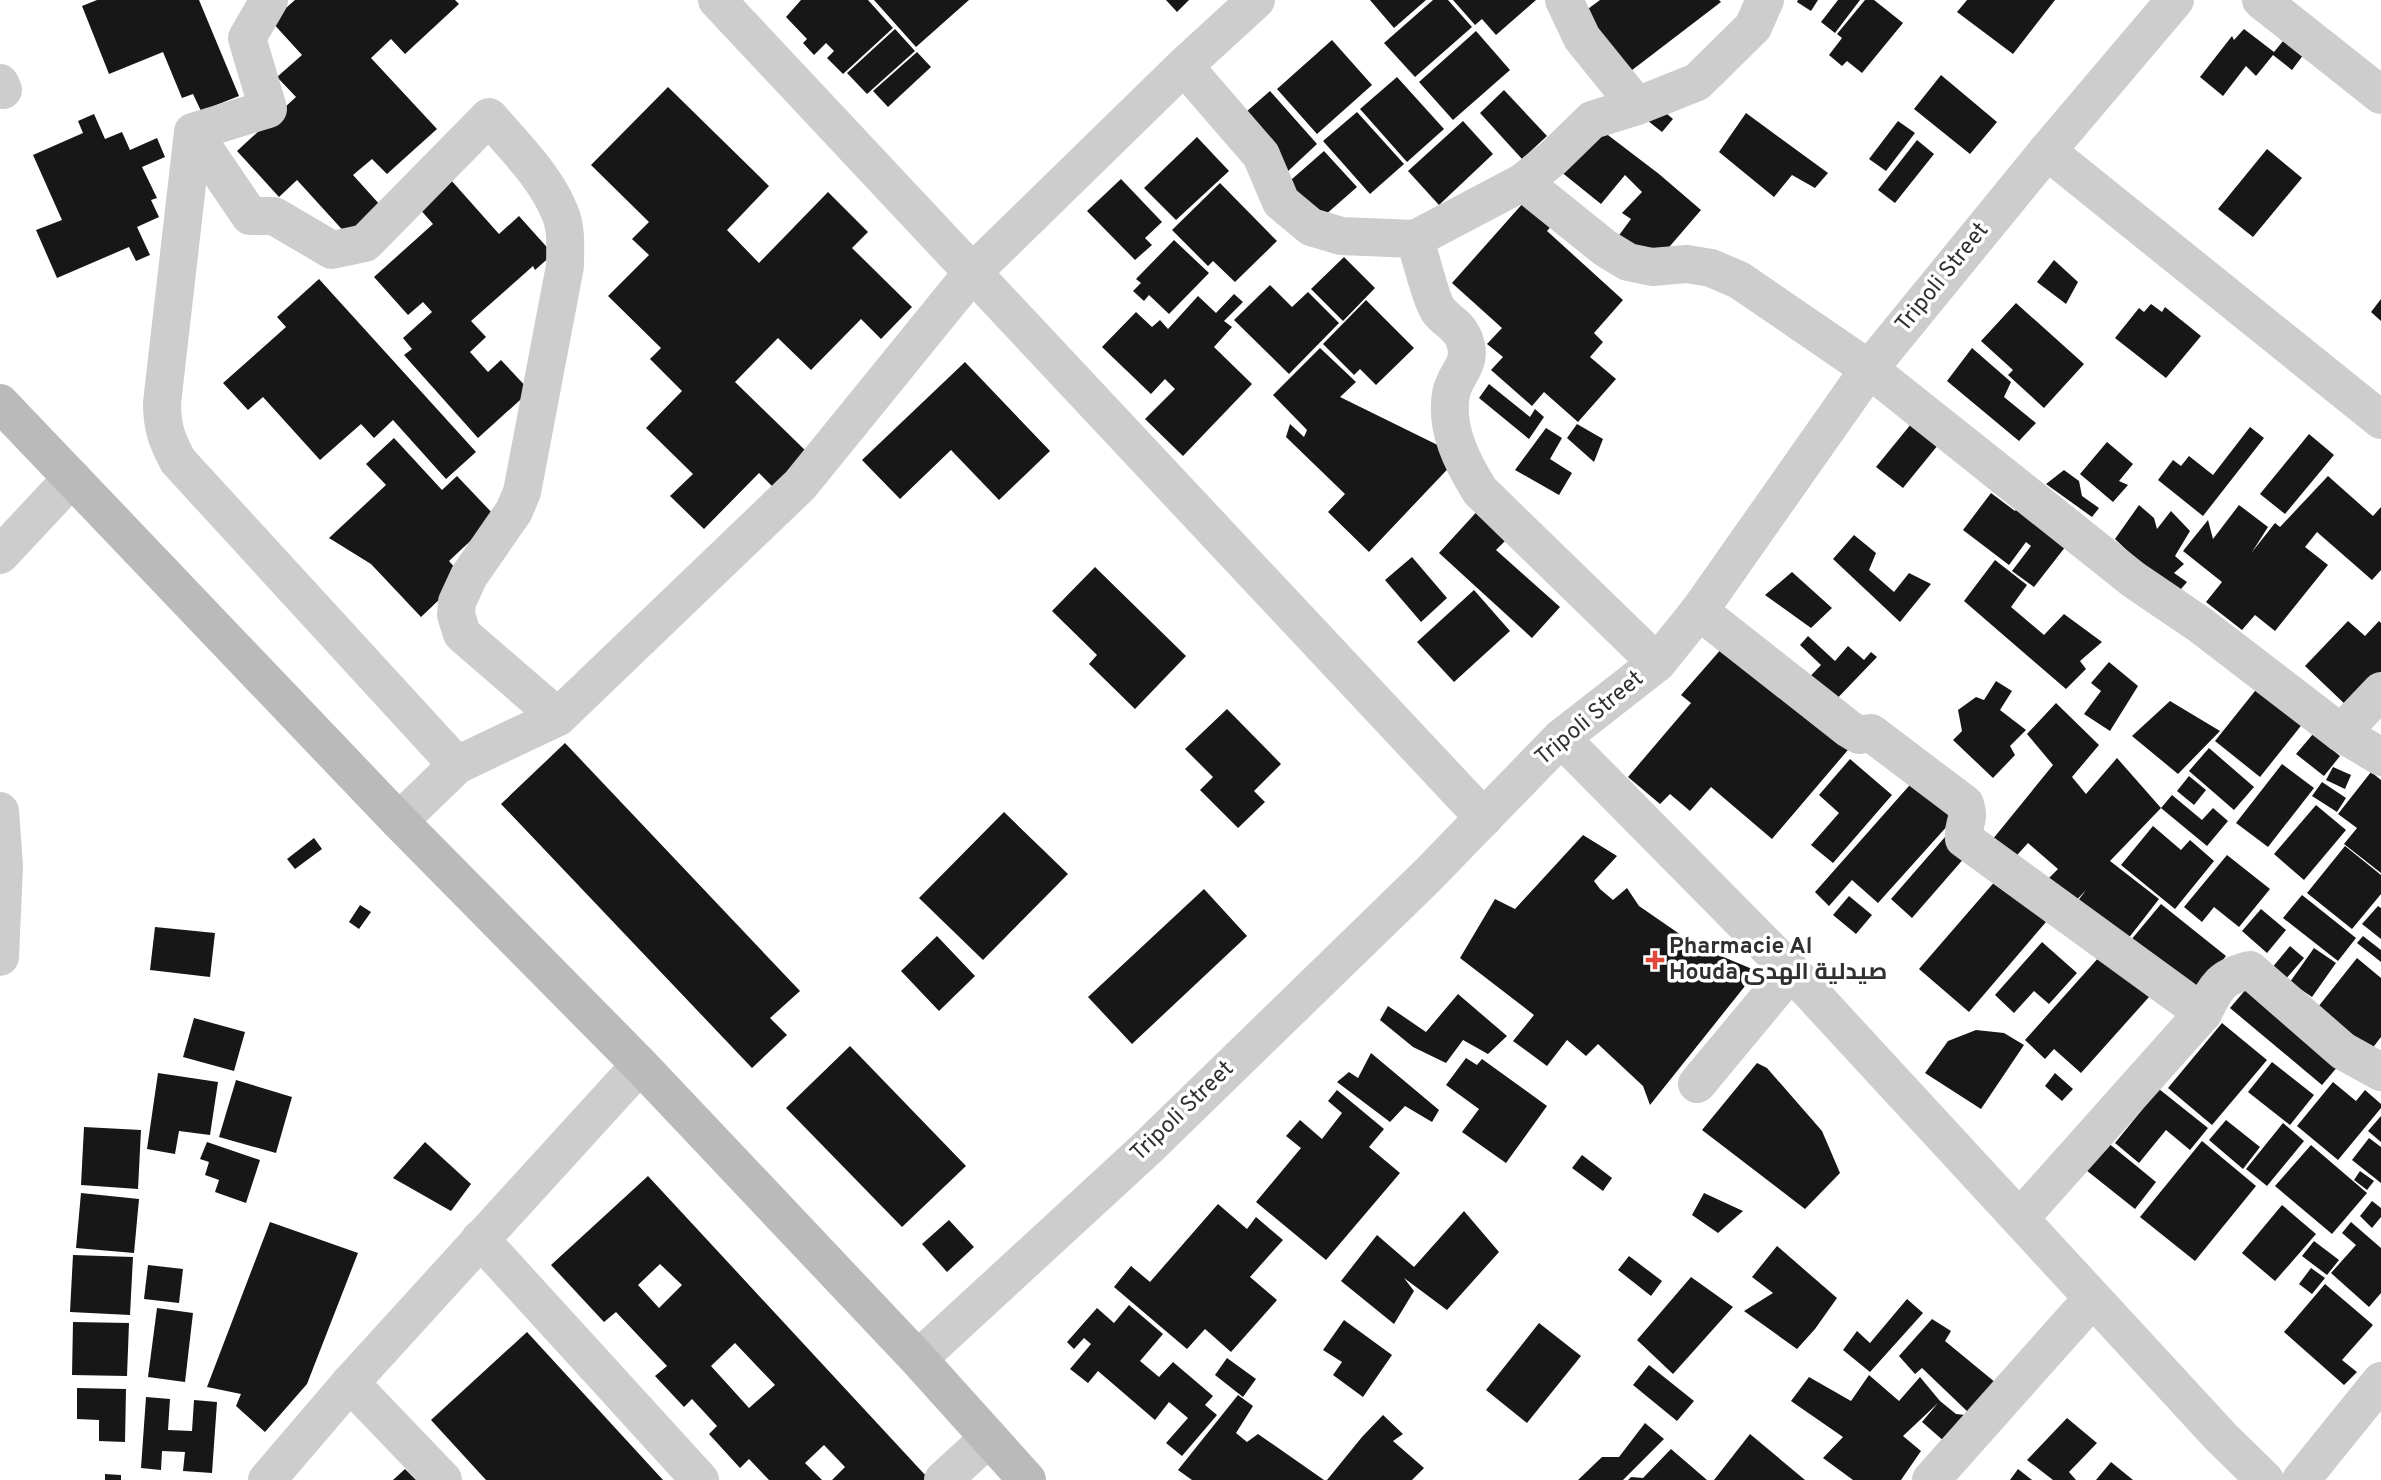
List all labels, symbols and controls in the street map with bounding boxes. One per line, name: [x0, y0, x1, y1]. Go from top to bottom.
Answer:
street label: Tripoli Street: [1890, 217, 1996, 339]
street label: Tripoli Street: [1530, 665, 1650, 773]
place label: Pharmacie Al Houda صيدلية الهدى: [1669, 933, 1887, 988]
marker: Pharmacie Al Houda صيدلية الهدى: [1647, 952, 1663, 968]
street label: Tripoli Street: [1125, 1055, 1241, 1169]

